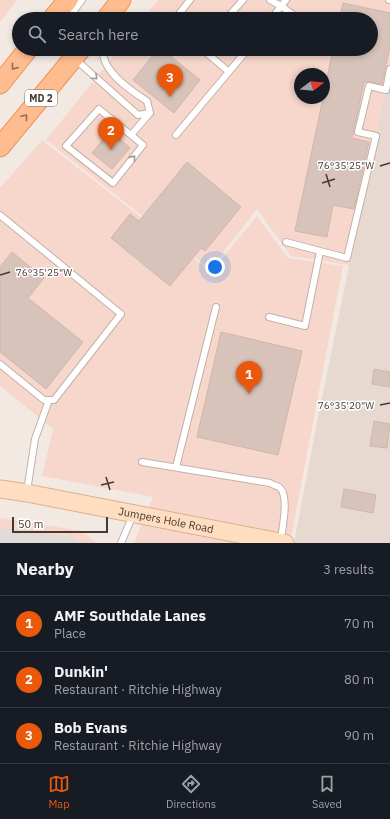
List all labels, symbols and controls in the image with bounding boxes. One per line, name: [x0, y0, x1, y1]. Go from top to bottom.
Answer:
search box: [12, 12, 378, 56]
icon: search: [26, 23, 48, 45]
text: Search here: [58, 25, 138, 44]
one-way arrow: [12, 62, 19, 69]
pin: 3: [157, 64, 183, 97]
north arrow: [294, 68, 330, 104]
one-way arrow: [91, 72, 98, 79]
road number: MD 2: [25, 90, 57, 106]
one-way arrow: [20, 114, 27, 122]
pin: 2: [98, 117, 124, 150]
one-way arrow: [129, 155, 136, 162]
text: 76°35'25"W: [318, 159, 374, 172]
your location: [205, 257, 225, 277]
text: 76°35'25"W: [16, 266, 72, 279]
pin: 1: [236, 361, 262, 394]
text: 76°35'20"W: [318, 399, 374, 412]
street label: Jumpers Hole Road: [117, 504, 215, 536]
scale bar: [12, 515, 108, 534]
text: 50 m: [18, 517, 43, 531]
text: Nearby: [16, 558, 74, 580]
text: 3 results: [323, 561, 374, 578]
text: AMF Southdale Lanes: [54, 606, 206, 625]
text: 1: [25, 615, 33, 632]
text: 70 m: [344, 615, 374, 632]
text: Place: [54, 625, 86, 642]
text: Dunkin': [54, 662, 108, 681]
text: 2: [25, 671, 33, 688]
text: 80 m: [344, 671, 374, 688]
text: Restaurant · Ritchie Highway: [54, 681, 222, 698]
text: Bob Evans: [54, 718, 127, 737]
text: 3: [25, 727, 33, 744]
text: 90 m: [344, 727, 374, 744]
text: Restaurant · Ritchie Highway: [54, 737, 222, 754]
tab: Map: [48, 773, 70, 811]
tab: Directions: [166, 773, 216, 811]
tab: Saved: [312, 773, 342, 811]

